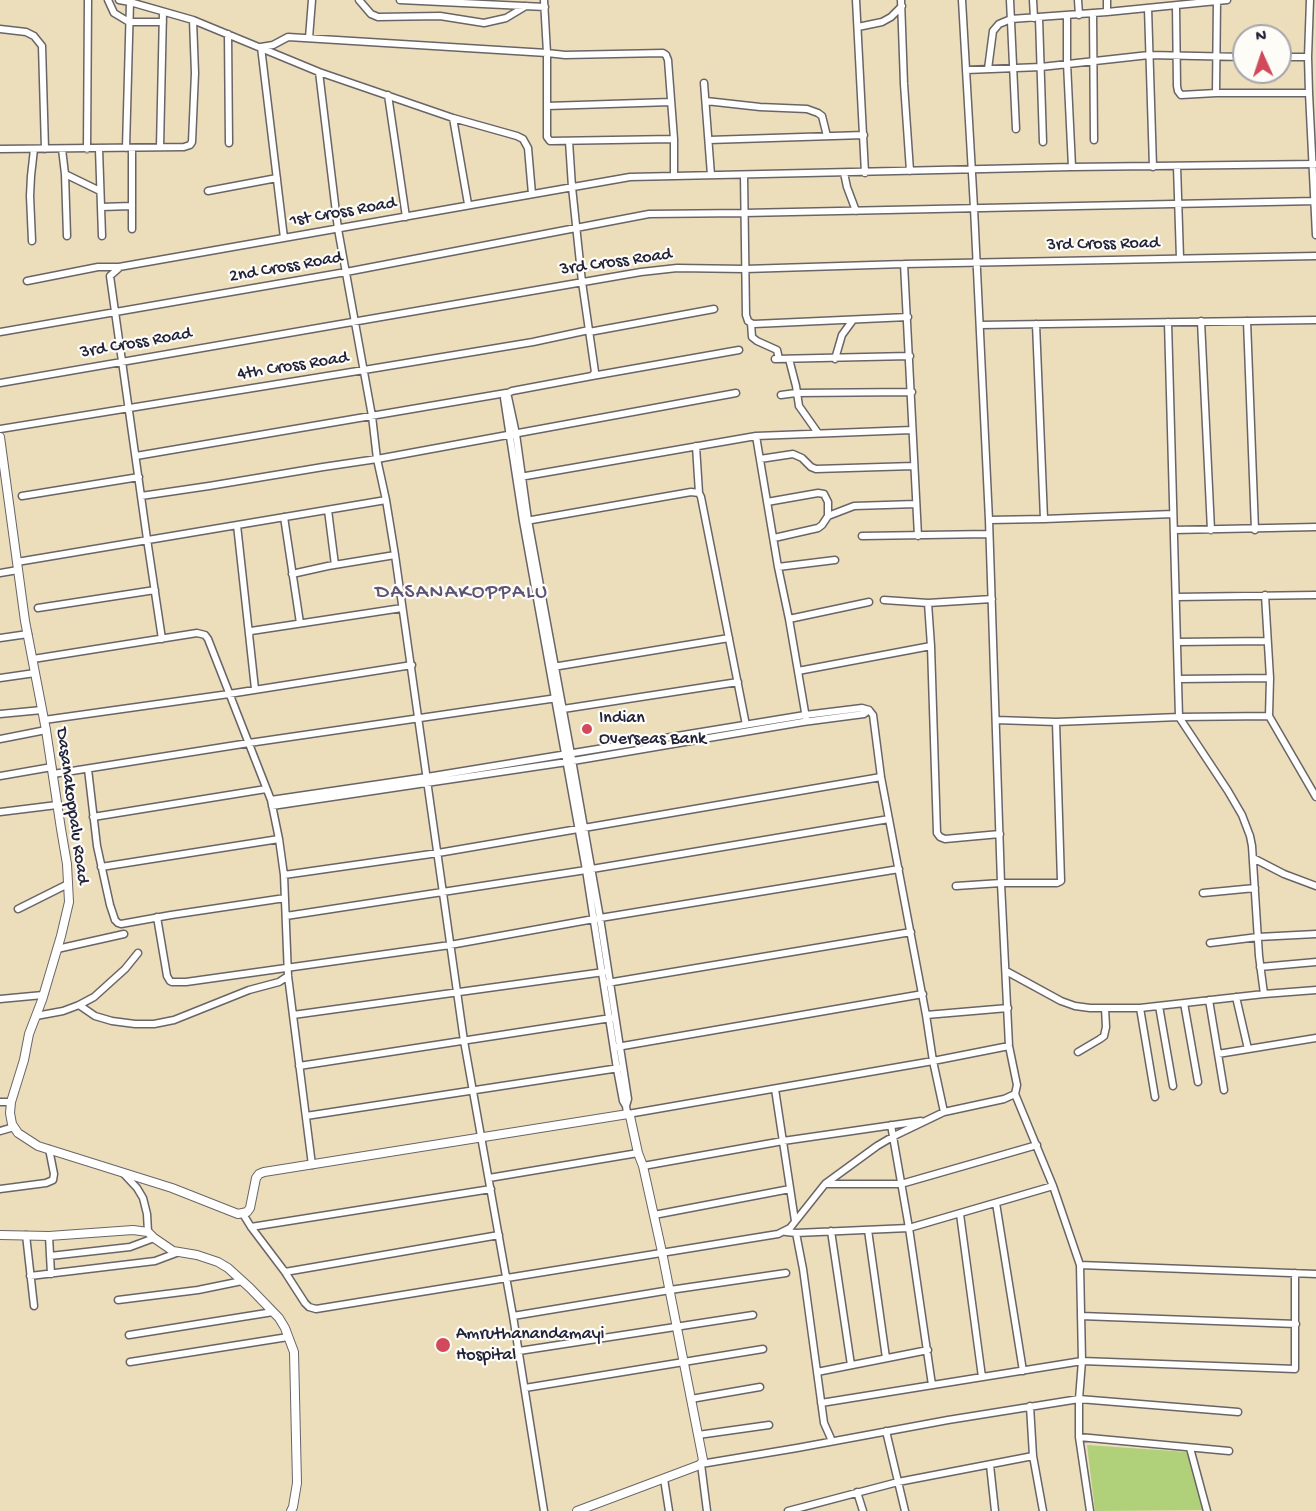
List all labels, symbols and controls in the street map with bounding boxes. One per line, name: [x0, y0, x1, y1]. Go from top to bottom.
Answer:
north arrow: [1232, 24, 1292, 84]
text: N: [1255, 28, 1267, 47]
street label: 1st Cross Road: [288, 193, 398, 233]
street label: 3rd Cross Road: [1046, 233, 1160, 257]
street label: 3rd Cross Road: [559, 244, 673, 282]
street label: 2nd Cross Road: [228, 247, 344, 289]
street label: 3rd Cross Road: [79, 324, 193, 364]
street label: 4th Cross Road: [236, 348, 350, 386]
district label: DASANAKOPPALU: [375, 581, 549, 607]
place label: Indian Overseas Bank: [599, 708, 706, 750]
marker: Indian Overseas Bank: [580, 722, 594, 736]
street label: Dasanakoppalu Road: [49, 726, 93, 886]
place label: Amruthanandamayi Hospital: [456, 1324, 604, 1366]
marker: Amruthanandamayi Hospital: [434, 1336, 452, 1354]

